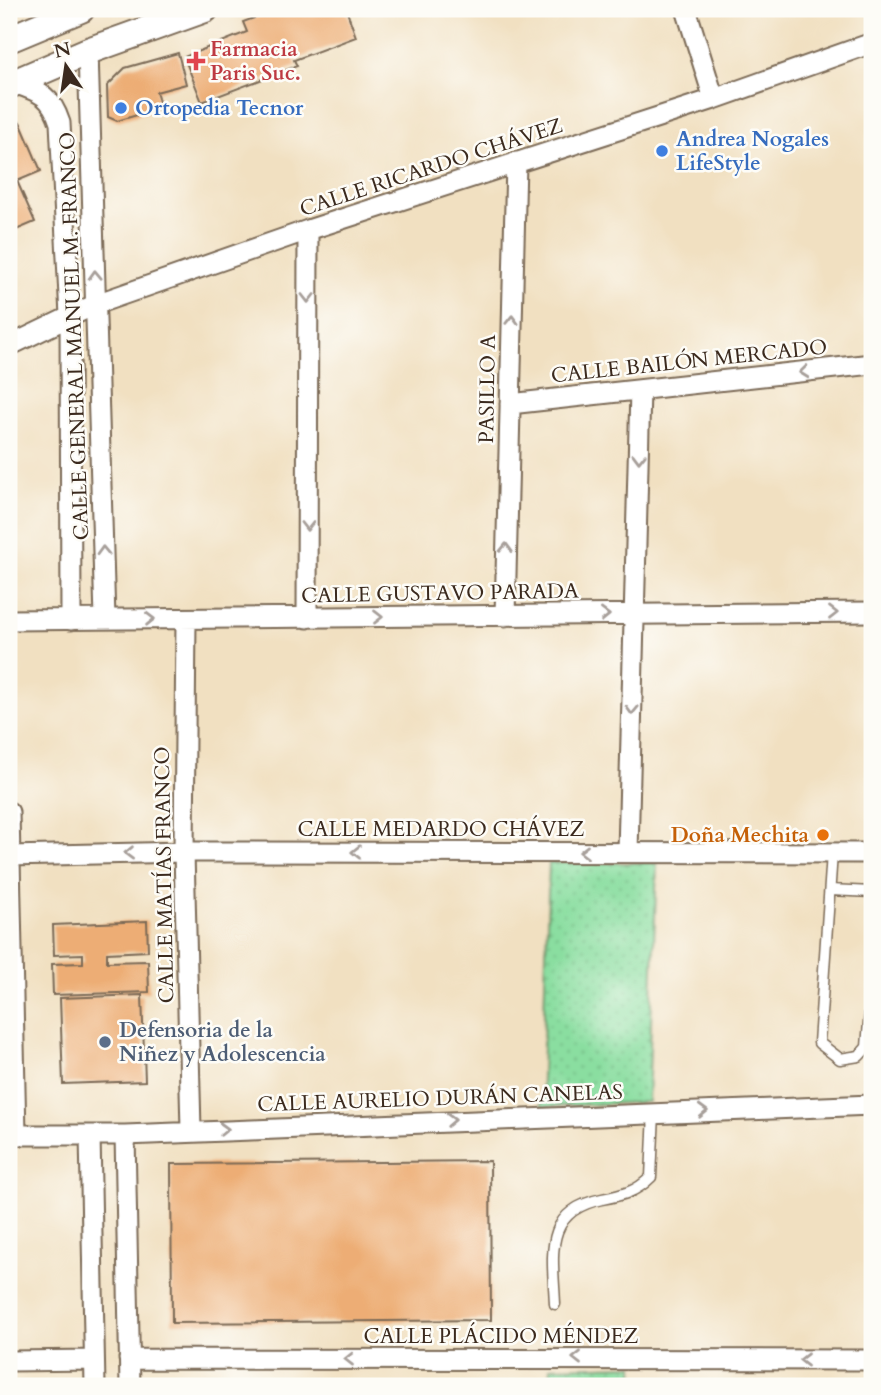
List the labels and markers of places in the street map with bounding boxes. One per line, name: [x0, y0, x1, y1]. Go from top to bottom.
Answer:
place label: Farmacia Paris Suc.: [210, 35, 301, 88]
marker: Farmacia Paris Suc.: [188, 53, 204, 69]
place label: Ortopedia Tecnor: [135, 94, 304, 123]
marker: Ortopedia Tecnor: [113, 100, 129, 116]
place label: Andrea Nogales LifeStyle: [676, 125, 829, 178]
marker: Andrea Nogales LifeStyle: [654, 143, 670, 159]
place label: Doña Mechita: [671, 821, 810, 850]
marker: Doña Mechita: [815, 827, 831, 843]
place label: Defensoria de la Niñez y Adolescencia: [119, 1016, 326, 1069]
marker: Defensoria de la Niñez y Adolescencia: [97, 1034, 113, 1050]

